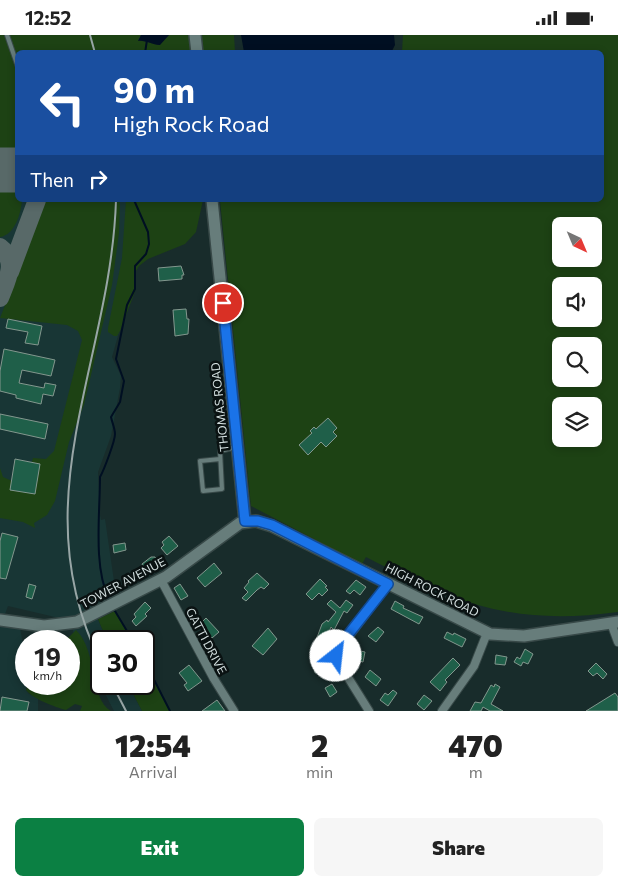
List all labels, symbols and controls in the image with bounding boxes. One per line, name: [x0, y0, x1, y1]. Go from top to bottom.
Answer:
text: 12:52: [25, 6, 71, 29]
text: 90 m: [113, 67, 195, 110]
icon: left: [30, 70, 95, 135]
text: High Rock Road: [113, 110, 269, 137]
icon: right: [84, 165, 112, 193]
text: Then: [30, 168, 74, 191]
north arrow: [552, 217, 602, 267]
map controls: [552, 217, 602, 447]
button: sound: [552, 277, 602, 327]
pin: [202, 282, 244, 324]
icon: arrive: [209, 289, 237, 317]
button: search: [552, 337, 602, 387]
street label: THOMAS ROAD: [207, 362, 231, 452]
button: layers: [552, 397, 602, 447]
street label: TOWER AVENUE: [78, 554, 167, 610]
street label: HIGH ROCK ROAD: [383, 559, 482, 619]
street label: GATTI DRIVE: [184, 605, 230, 676]
position arrow: [309, 629, 361, 681]
speed limit sign: 30: [90, 630, 155, 695]
text: 19: [34, 641, 61, 671]
text: km/h: [33, 668, 62, 682]
text: 12:54: [115, 726, 191, 763]
text: 2: [311, 726, 328, 763]
text: 470: [448, 726, 503, 763]
text: Arrival: [129, 762, 177, 781]
text: min: [306, 762, 333, 781]
text: m: [469, 762, 483, 781]
button: Exit: [15, 818, 304, 876]
button: Share: [314, 818, 603, 876]

